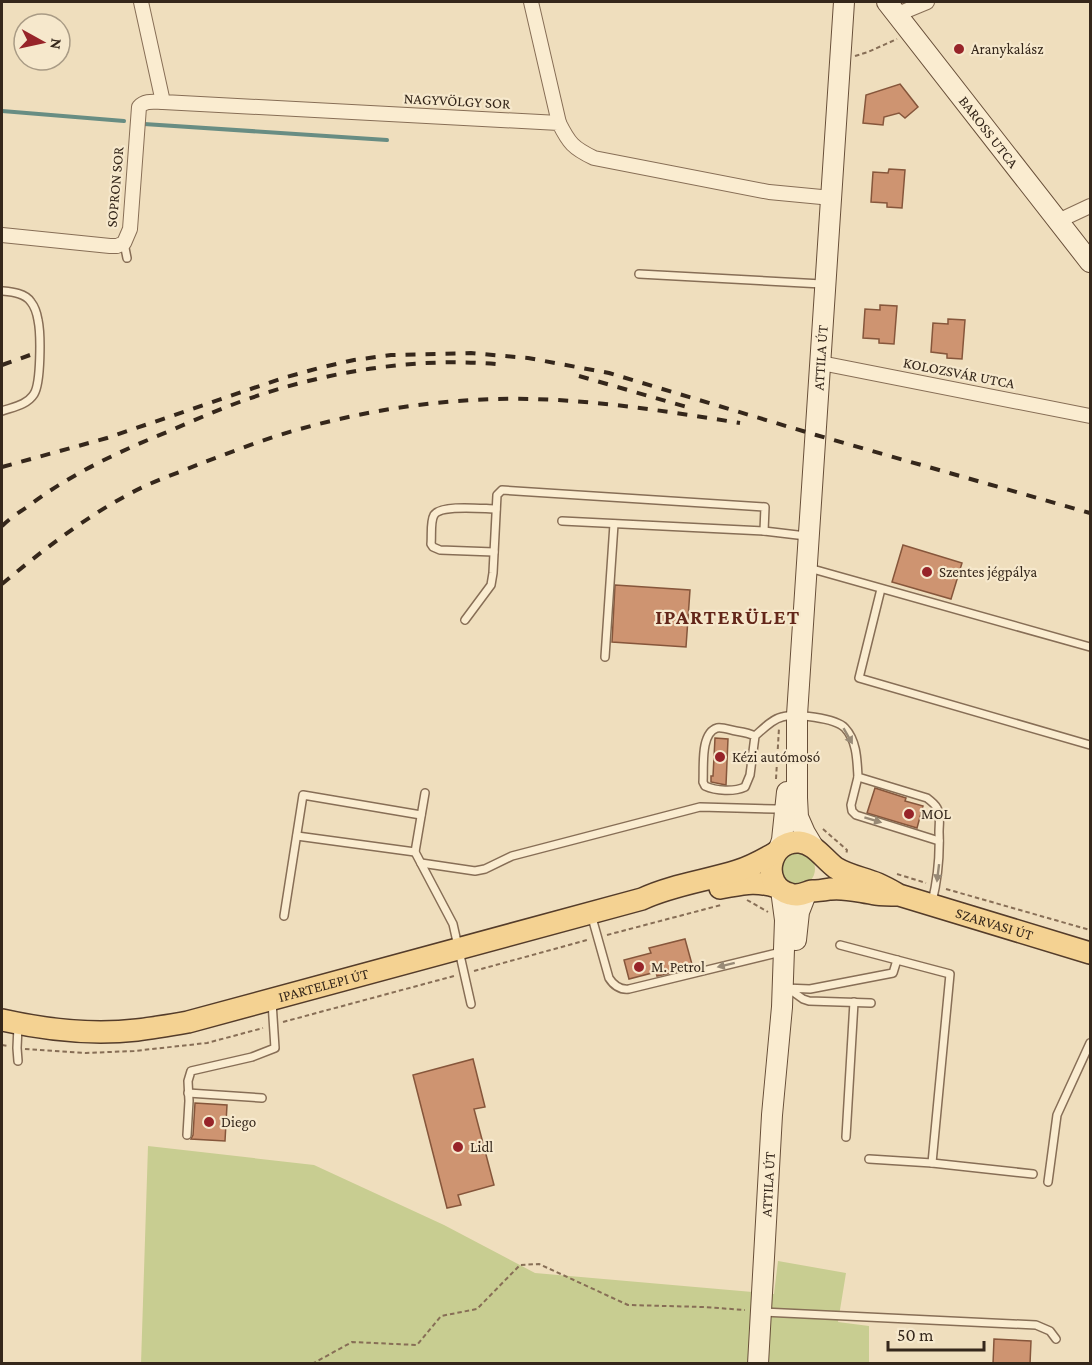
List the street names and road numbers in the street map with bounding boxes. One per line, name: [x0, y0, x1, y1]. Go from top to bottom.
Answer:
street label: NAGYVÖLGY SOR: [403, 90, 511, 112]
street label: BAROSS UTCA: [956, 93, 1022, 172]
street label: SOPRON SOR: [104, 145, 127, 228]
street label: ATTILA ÚT: [810, 324, 831, 391]
street label: KOLOZSVÁR UTCA: [902, 354, 1016, 392]
street label: SZARVASI ÚT: [954, 905, 1035, 943]
street label: IPARTELEPI ÚT: [277, 965, 370, 1005]
street label: ATTILA ÚT: [758, 1151, 778, 1218]

